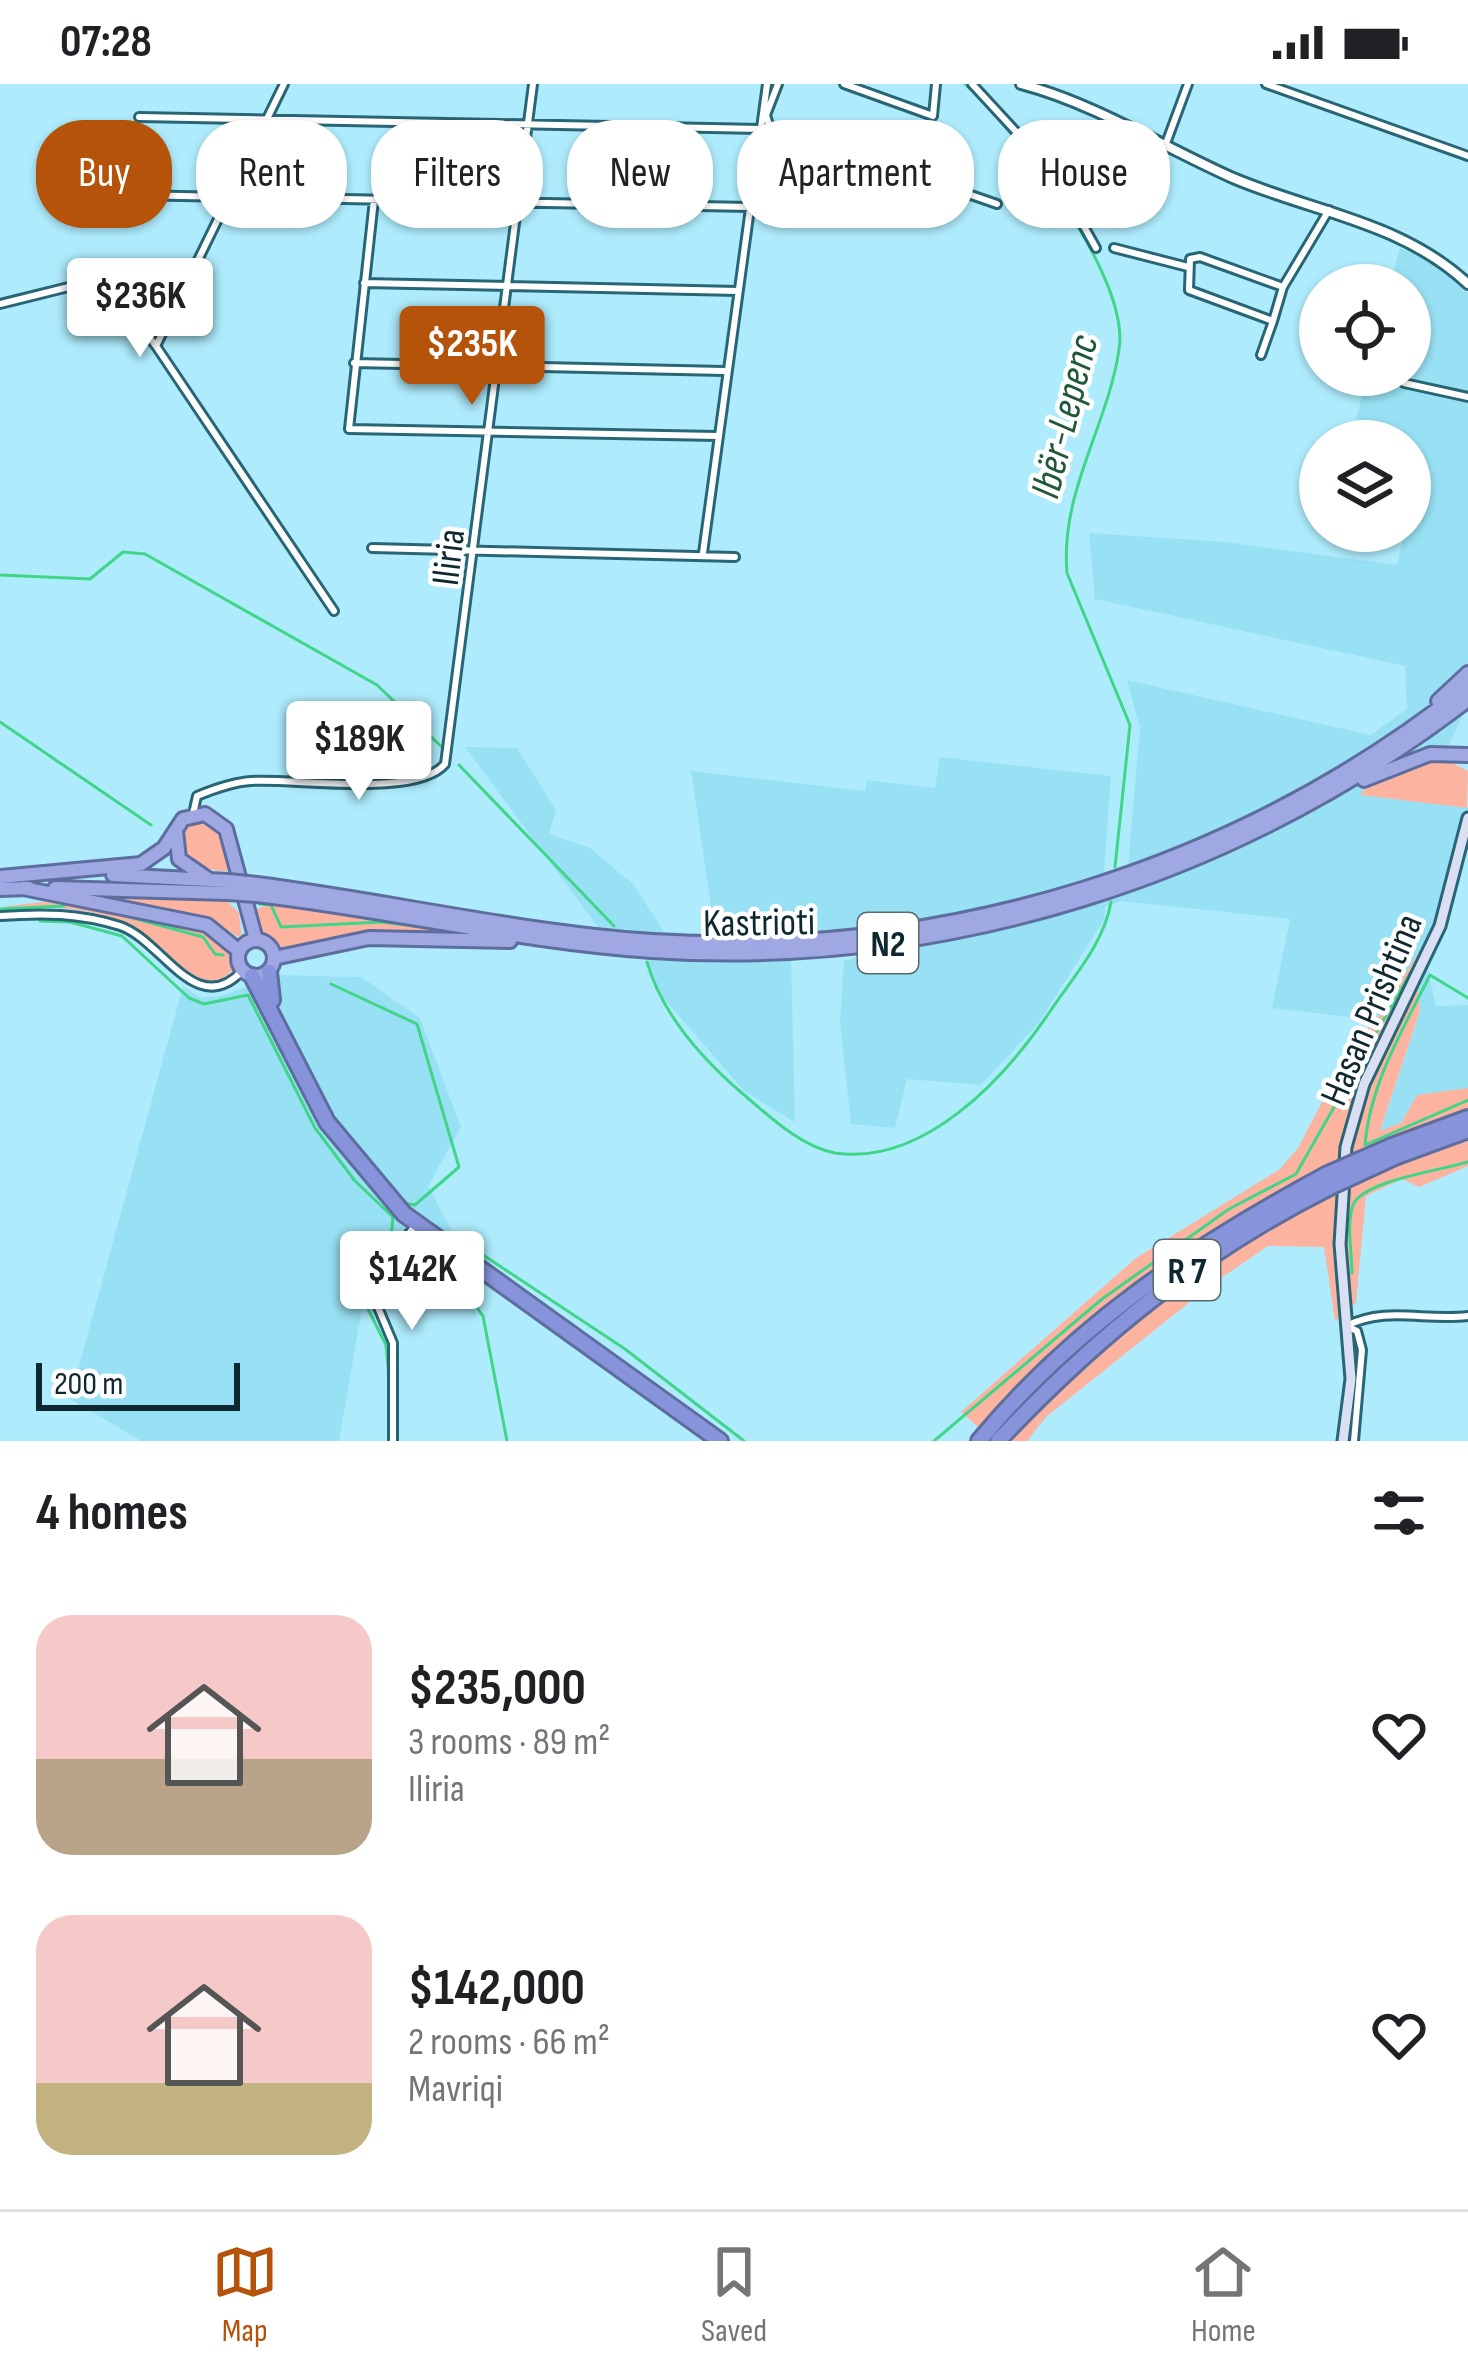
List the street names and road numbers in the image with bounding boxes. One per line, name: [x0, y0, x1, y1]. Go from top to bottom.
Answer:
street label: Iliria: [423, 526, 476, 588]
street label: Kastrioti: [703, 899, 816, 948]
street label: Hasan Prishtina: [1311, 907, 1434, 1113]
road number: N2: [858, 913, 918, 973]
road number: R 7: [1154, 1240, 1220, 1300]

